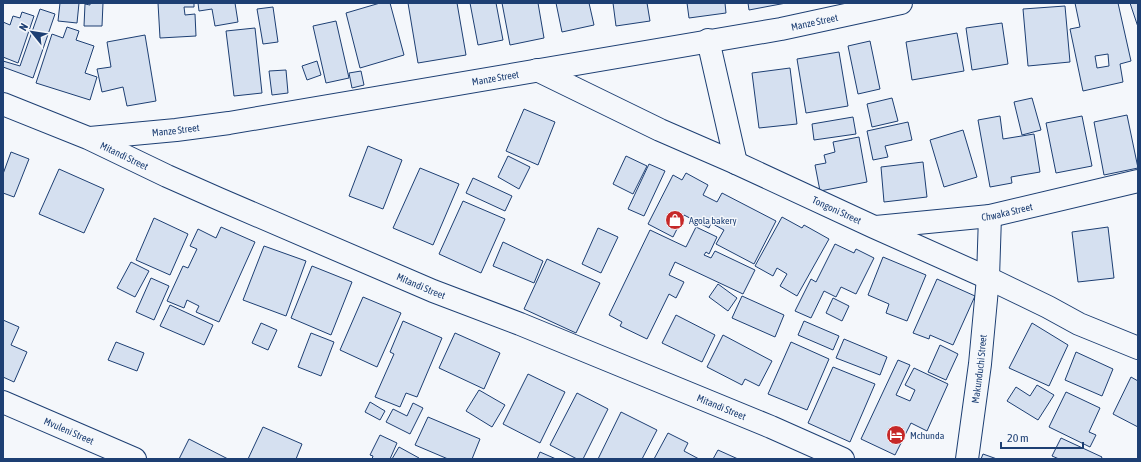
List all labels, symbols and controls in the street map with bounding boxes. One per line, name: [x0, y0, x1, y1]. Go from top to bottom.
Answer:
street label: Manze Street: [790, 11, 839, 32]
north arrow: [12, 12, 52, 52]
text: N: [17, 21, 30, 33]
street label: Manze Street: [471, 68, 520, 87]
street label: Manze Street: [151, 121, 200, 138]
street label: Mitandi Street: [99, 139, 150, 172]
street label: Tongoni Street: [811, 194, 863, 226]
street label: Chwaka Street: [981, 201, 1034, 222]
shop icon: Agola bakery: [664, 209, 686, 231]
place label: Agola bakery: [689, 215, 737, 226]
street label: Mitandi Street: [395, 271, 447, 301]
street label: Makunduchi Street: [969, 334, 988, 404]
street label: Mitandi Street: [696, 392, 748, 422]
street label: Mvuleni Street: [42, 415, 96, 446]
hotel icon: Mchunda: [885, 424, 907, 446]
scale bar: [1001, 424, 1083, 450]
place label: Mchunda: [910, 430, 945, 441]
text: 20 m: [1007, 431, 1029, 445]

